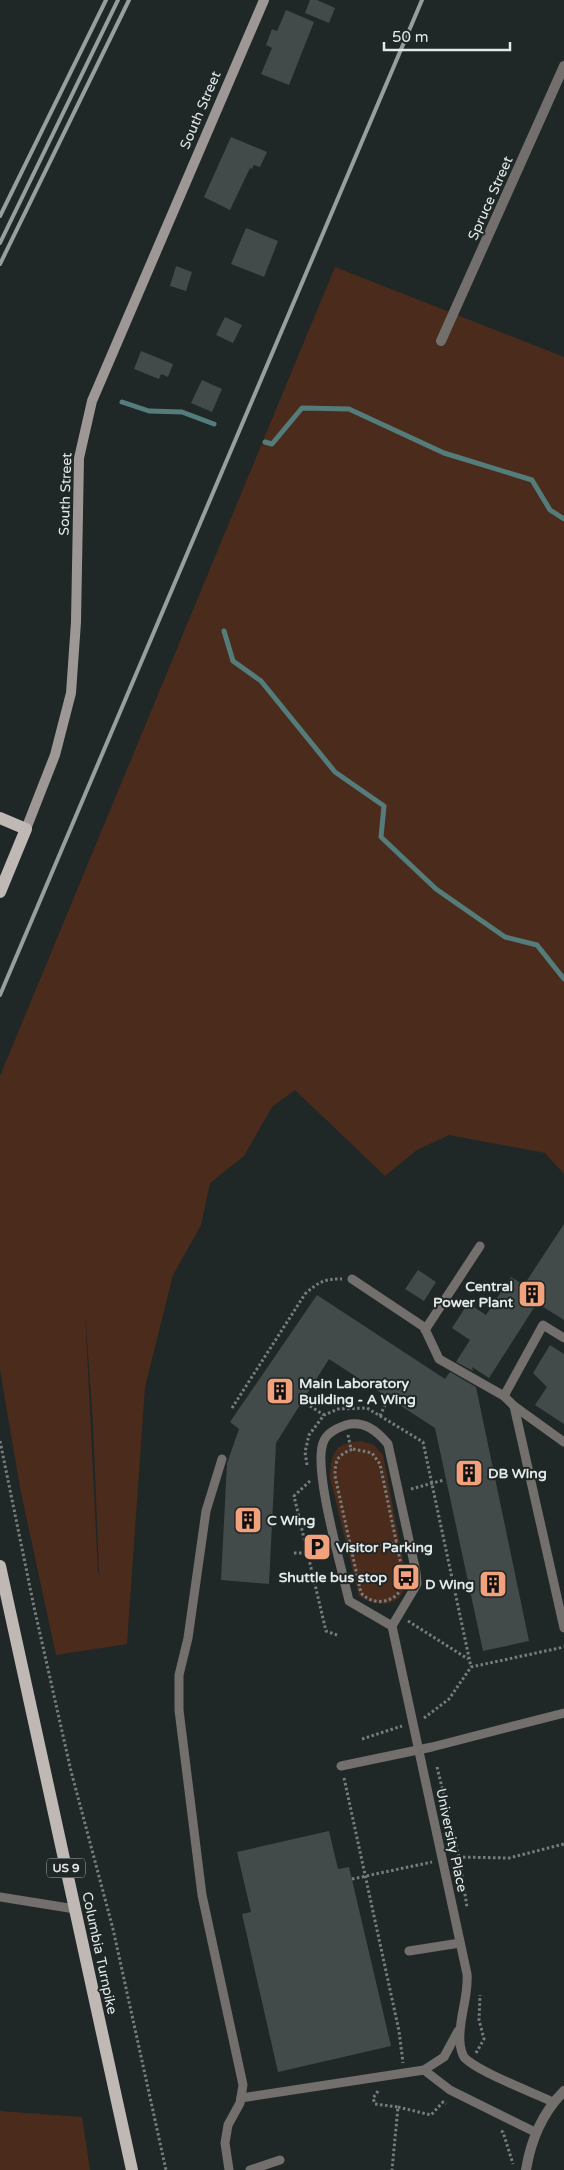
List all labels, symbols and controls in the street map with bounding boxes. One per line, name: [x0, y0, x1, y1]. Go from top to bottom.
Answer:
scale bar: [384, 20, 510, 52]
text: 50 m: [392, 28, 429, 46]
street label: South Street: [176, 68, 225, 152]
street label: Spruce Street: [464, 153, 517, 243]
street label: South Street: [56, 452, 75, 536]
place label: Central Power Plant: [433, 1278, 514, 1311]
building icon: Central Power Plant: [517, 1279, 547, 1309]
place label: Main Laboratory Building - A Wing: [299, 1375, 416, 1408]
building icon: Main Laboratory Building - A Wing: [265, 1376, 295, 1406]
building icon: DB Wing: [454, 1458, 484, 1488]
place label: DB Wing: [488, 1465, 547, 1482]
building icon: C Wing: [233, 1505, 263, 1535]
place label: C Wing: [267, 1512, 315, 1529]
parking icon: Visitor Parking: [302, 1532, 332, 1562]
place label: Visitor Parking: [336, 1539, 433, 1556]
bus stop icon: Shuttle bus stop: [391, 1562, 421, 1592]
place label: Shuttle bus stop: [279, 1569, 387, 1586]
building icon: D Wing: [478, 1569, 508, 1599]
place label: D Wing: [425, 1576, 474, 1593]
street label: University Place: [432, 1787, 471, 1894]
road number: US 9: [47, 1859, 85, 1878]
street label: Columbia Turnpike: [78, 1890, 121, 2016]

